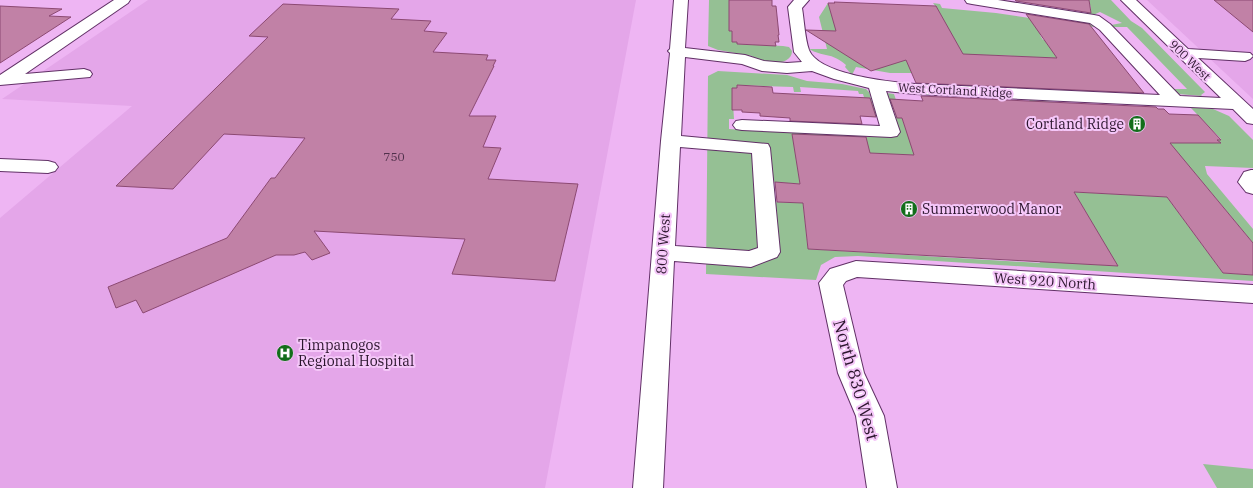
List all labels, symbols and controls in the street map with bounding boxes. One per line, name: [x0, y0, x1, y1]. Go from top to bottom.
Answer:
street label: 900 West: [1166, 37, 1214, 83]
street label: West Cortland Ridge: [898, 80, 1012, 100]
building icon: Cortland Ridge: [1127, 114, 1147, 134]
place label: Cortland Ridge: [1026, 115, 1124, 133]
house number: 750: [383, 149, 405, 164]
building icon: Summerwood Manor: [899, 199, 919, 219]
place label: Summerwood Manor: [922, 200, 1062, 218]
street label: 800 West: [652, 213, 674, 275]
street label: West 920 North: [993, 268, 1097, 294]
street label: North 830 West: [828, 317, 884, 443]
place label: Timpanogos Regional Hospital: [298, 336, 414, 370]
hospital icon: Timpanogos Regional Hospital: [275, 343, 295, 363]

